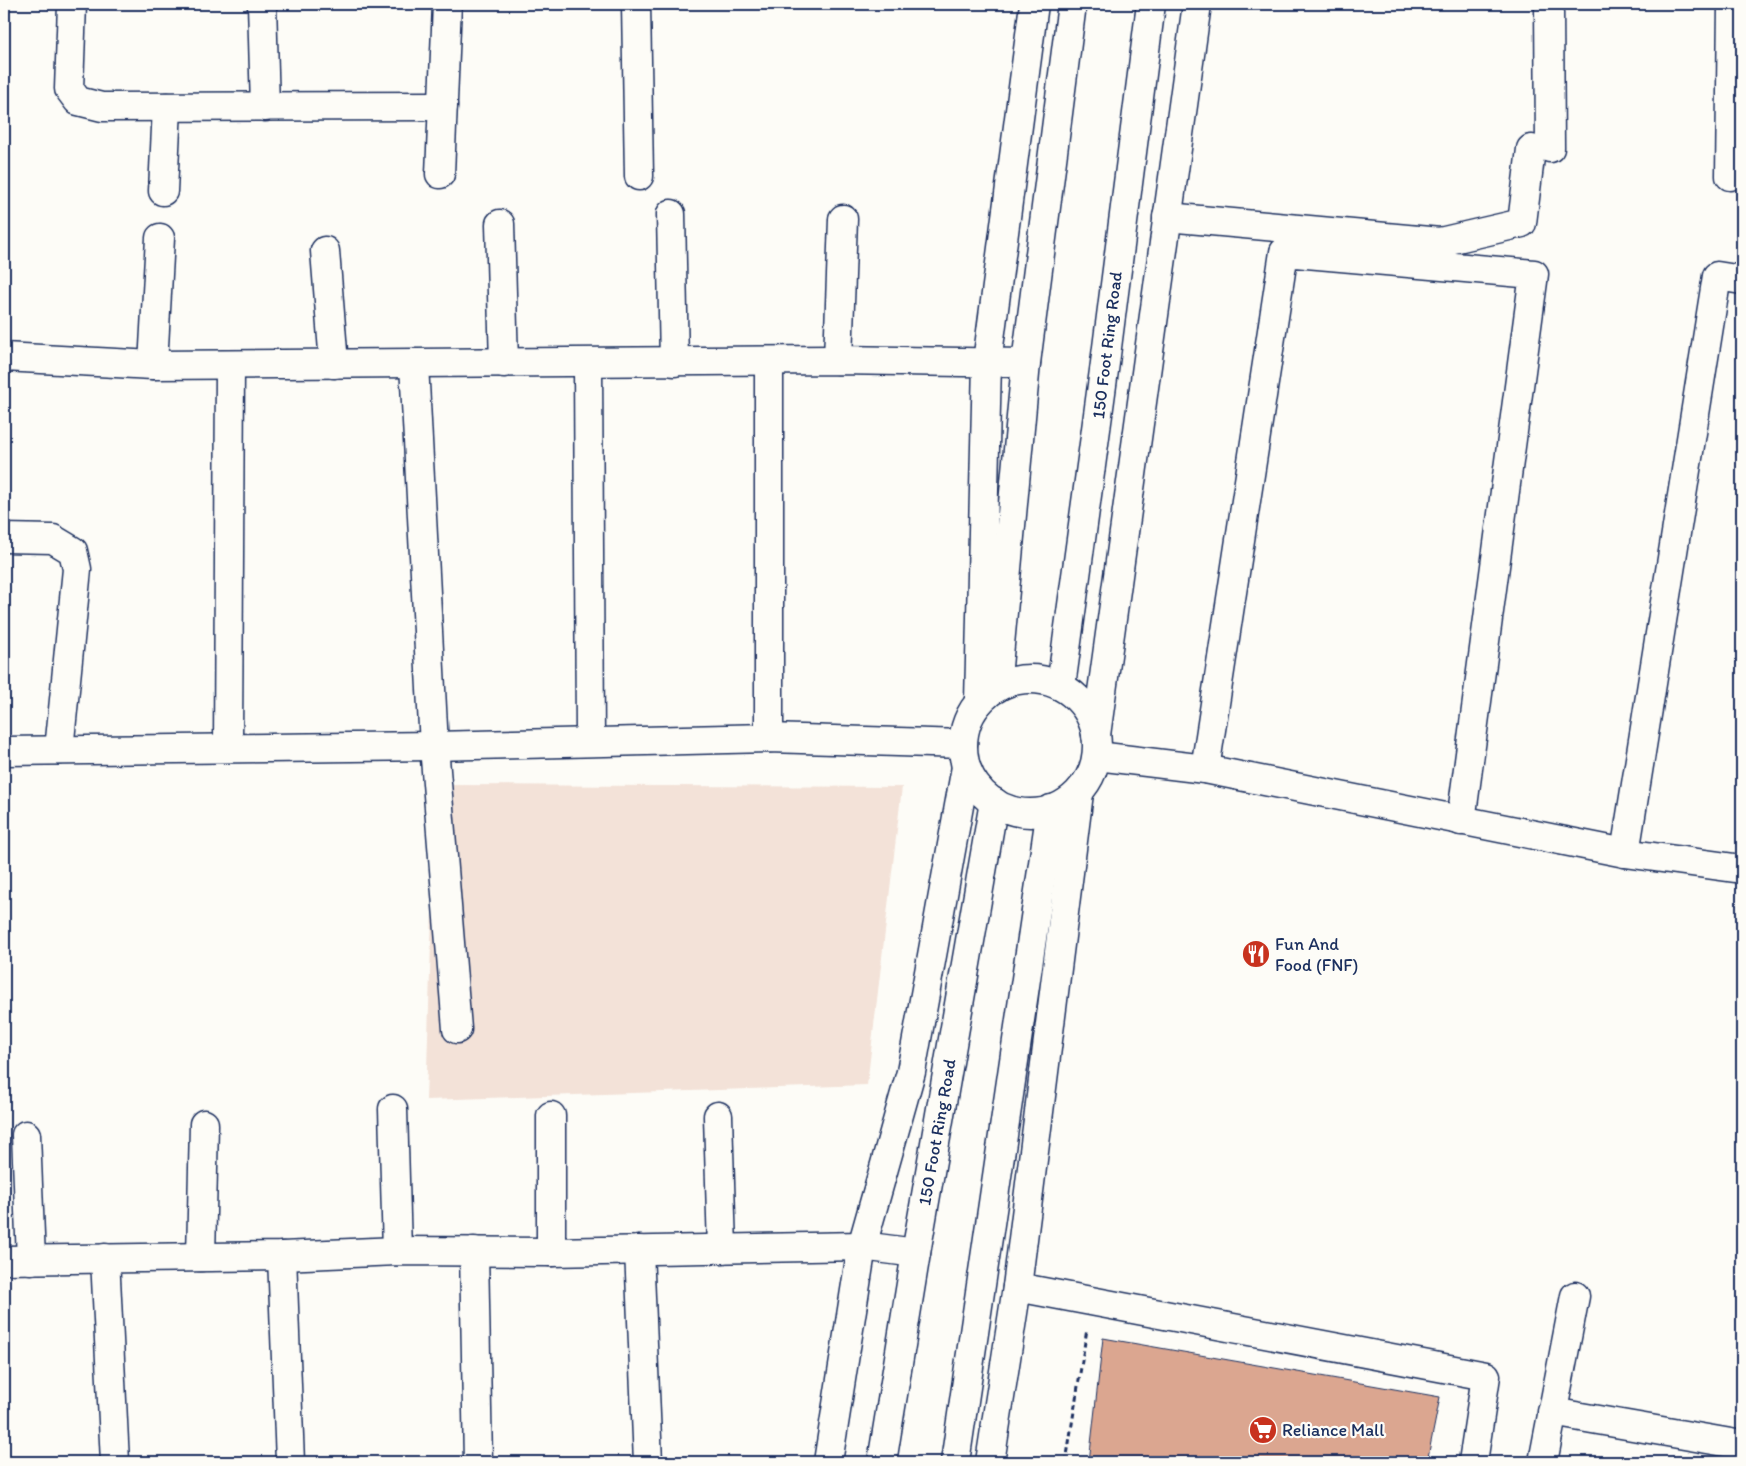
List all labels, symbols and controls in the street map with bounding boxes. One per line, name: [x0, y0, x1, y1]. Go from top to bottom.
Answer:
street label: 150 Foot Ring Road: [1087, 270, 1127, 420]
place label: Fun And Food (FNF): [1275, 933, 1358, 976]
restaurant icon: Fun And Food (FNF): [1241, 939, 1271, 969]
street label: 150 Foot Ring Road: [913, 1057, 961, 1207]
supermarket icon: Reliance Mall: [1248, 1415, 1278, 1445]
place label: Reliance Mall: [1282, 1419, 1384, 1441]

